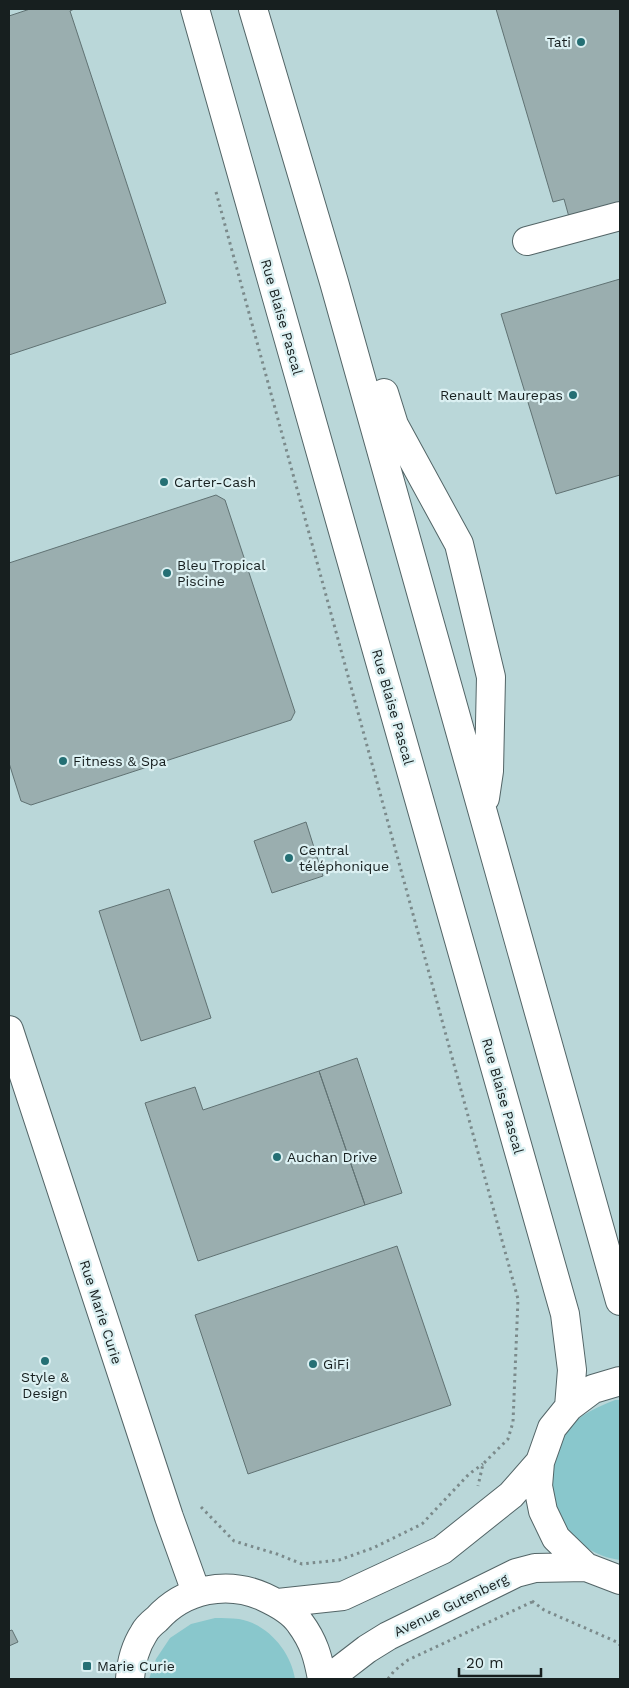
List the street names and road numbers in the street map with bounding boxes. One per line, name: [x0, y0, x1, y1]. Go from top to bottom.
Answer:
street label: Rue Blaise Pascal: [258, 257, 306, 377]
street label: Rue Blaise Pascal: [369, 647, 417, 767]
street label: Rue Blaise Pascal: [479, 1036, 527, 1156]
street label: Rue Marie Curie: [77, 1258, 125, 1366]
street label: Avenue Gutenberg: [391, 1570, 511, 1640]

